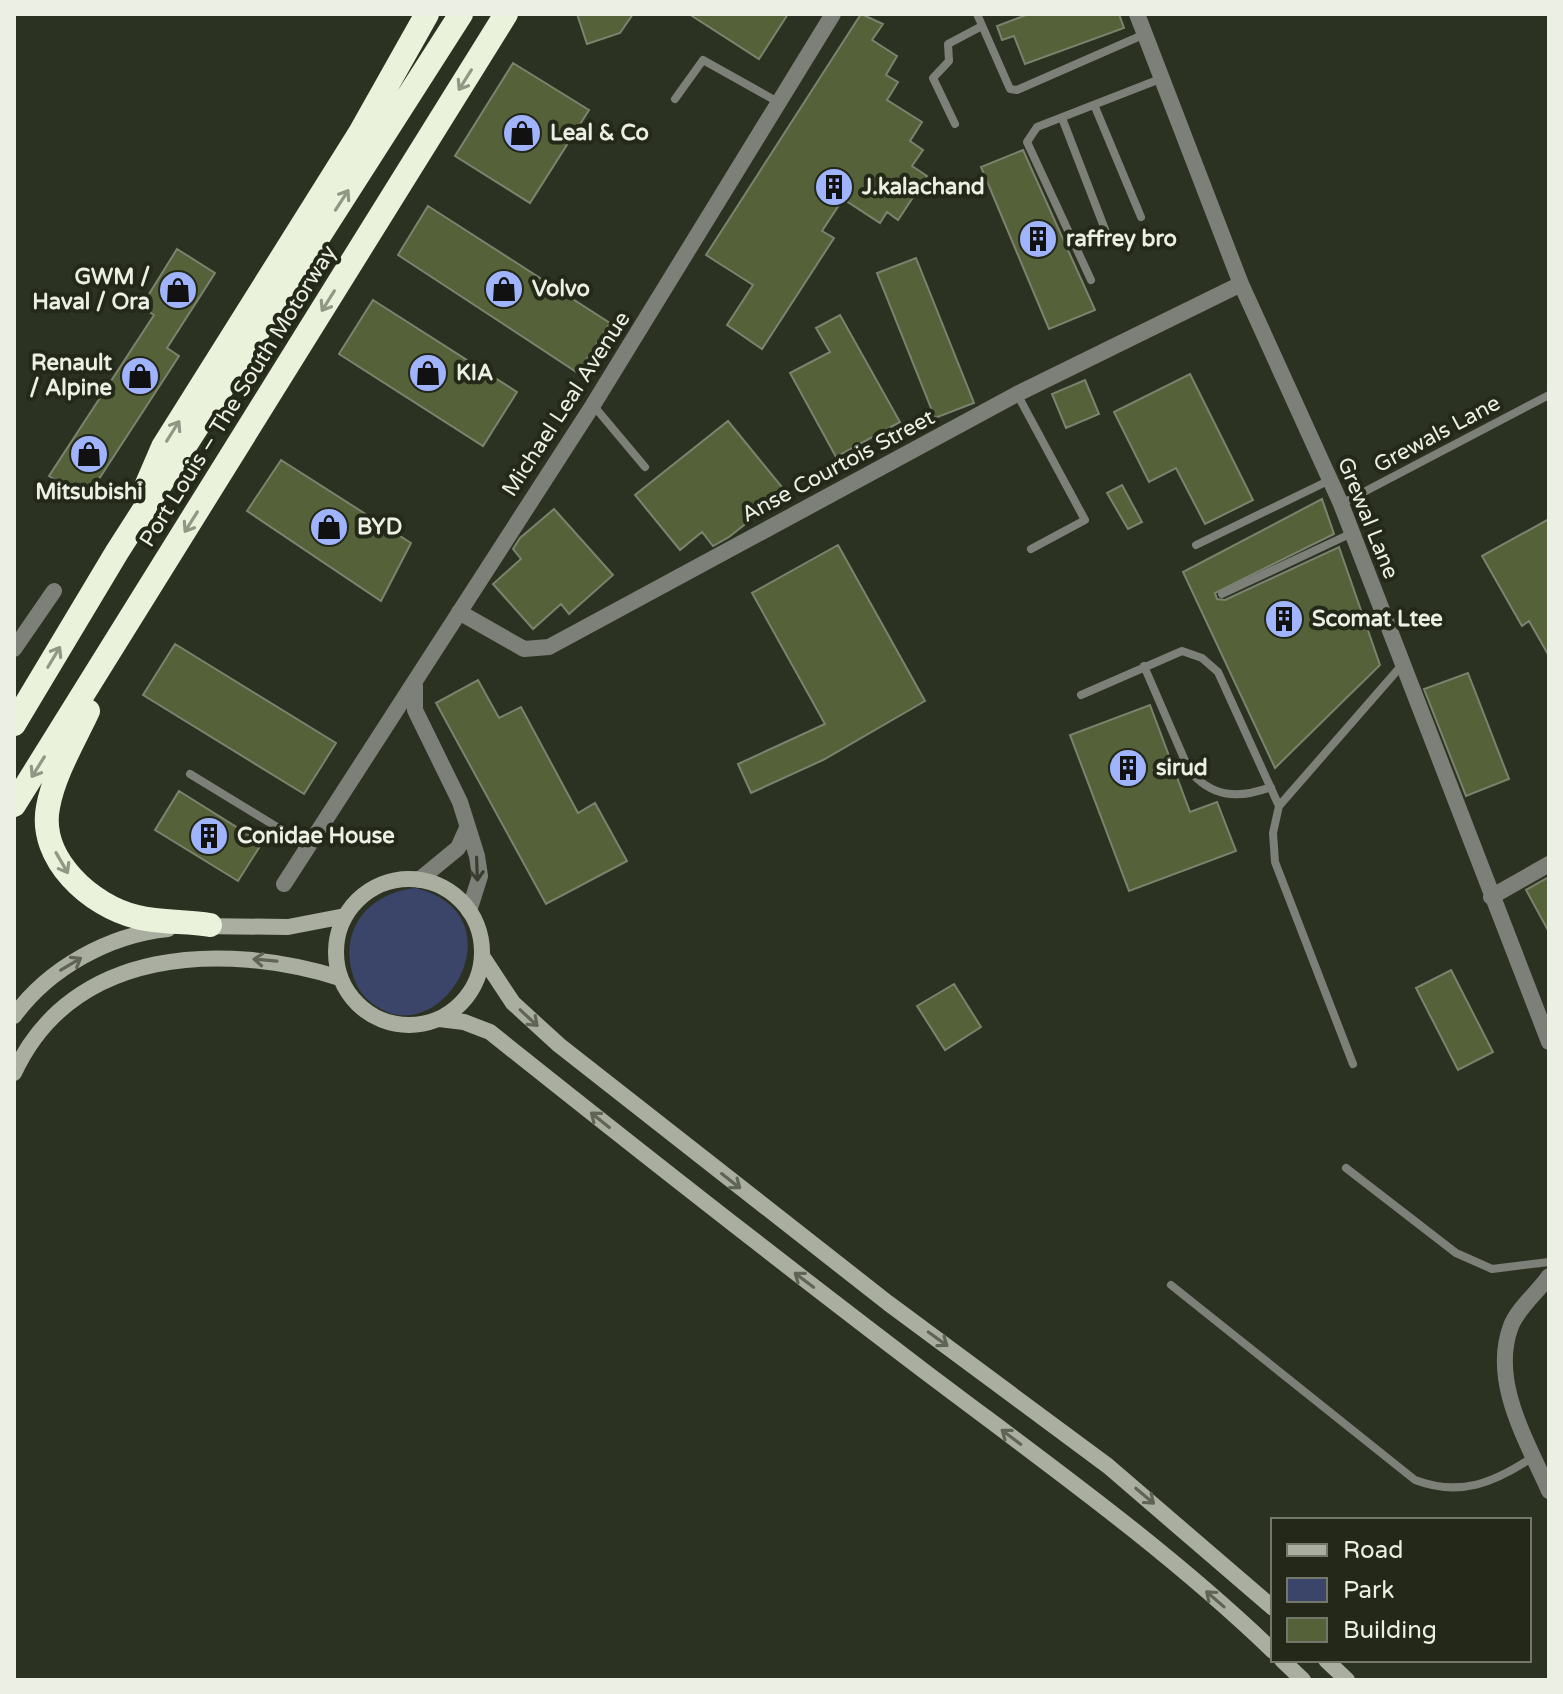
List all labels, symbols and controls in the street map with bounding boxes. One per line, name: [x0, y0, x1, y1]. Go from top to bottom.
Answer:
one-way arrow: [456, 68, 472, 91]
shop icon: Leal & Co: [501, 112, 543, 154]
place label: Leal & Co: [550, 120, 649, 146]
building icon: J.kalachand: [813, 166, 855, 208]
place label: J.kalachand: [861, 174, 985, 200]
one-way arrow: [334, 190, 351, 212]
building icon: raffrey bro: [1017, 218, 1059, 260]
place label: raffrey bro: [1066, 226, 1177, 252]
street label: Port Louis – The South Motorway: [134, 240, 342, 552]
place label: GWM / Haval / Ora: [32, 264, 150, 315]
shop icon: Volvo: [483, 268, 525, 310]
shop icon: GWM / Haval / Ora: [157, 269, 199, 311]
place label: Volvo: [532, 276, 590, 302]
one-way arrow: [319, 289, 335, 312]
street label: Michael Leal Avenue: [497, 307, 635, 501]
place label: Renault / Alpine: [30, 350, 113, 401]
shop icon: KIA: [407, 352, 449, 394]
shop icon: Renault / Alpine: [119, 355, 161, 397]
place label: KIA: [456, 360, 493, 386]
street label: Grewals Lane: [1369, 390, 1505, 478]
street label: Anse Courtois Street: [737, 404, 939, 528]
one-way arrow: [165, 420, 182, 442]
shop icon: Mitsubishi: [68, 433, 110, 475]
street label: Grewal Lane: [1332, 453, 1404, 583]
place label: Mitsubishi: [35, 479, 143, 505]
shop icon: BYD: [308, 506, 350, 548]
one-way arrow: [182, 510, 198, 533]
place label: BYD: [357, 514, 402, 540]
building icon: Scomat Ltee: [1263, 598, 1305, 640]
place label: Scomat Ltee: [1312, 606, 1443, 632]
one-way arrow: [46, 646, 62, 669]
building icon: sirud: [1107, 747, 1149, 789]
one-way arrow: [30, 755, 47, 777]
place label: sirud: [1156, 755, 1208, 781]
building icon: Conidae House: [188, 815, 230, 857]
place label: Conidae House: [237, 823, 395, 849]
one-way arrow: [55, 851, 71, 874]
one-way arrow: [470, 856, 485, 882]
one-way arrow: [252, 952, 278, 967]
one-way arrow: [59, 956, 82, 972]
one-way arrow: [519, 1008, 539, 1027]
one-way arrow: [590, 1111, 610, 1129]
one-way arrow: [720, 1172, 741, 1189]
one-way arrow: [794, 1272, 815, 1289]
one-way arrow: [926, 1331, 948, 1347]
one-way arrow: [1001, 1429, 1023, 1446]
one-way arrow: [1134, 1487, 1155, 1505]
legend: [1271, 1518, 1531, 1662]
text: Road: [1343, 1536, 1403, 1565]
text: Park: [1343, 1576, 1394, 1605]
one-way arrow: [1205, 1590, 1226, 1608]
text: Building: [1343, 1616, 1437, 1645]

